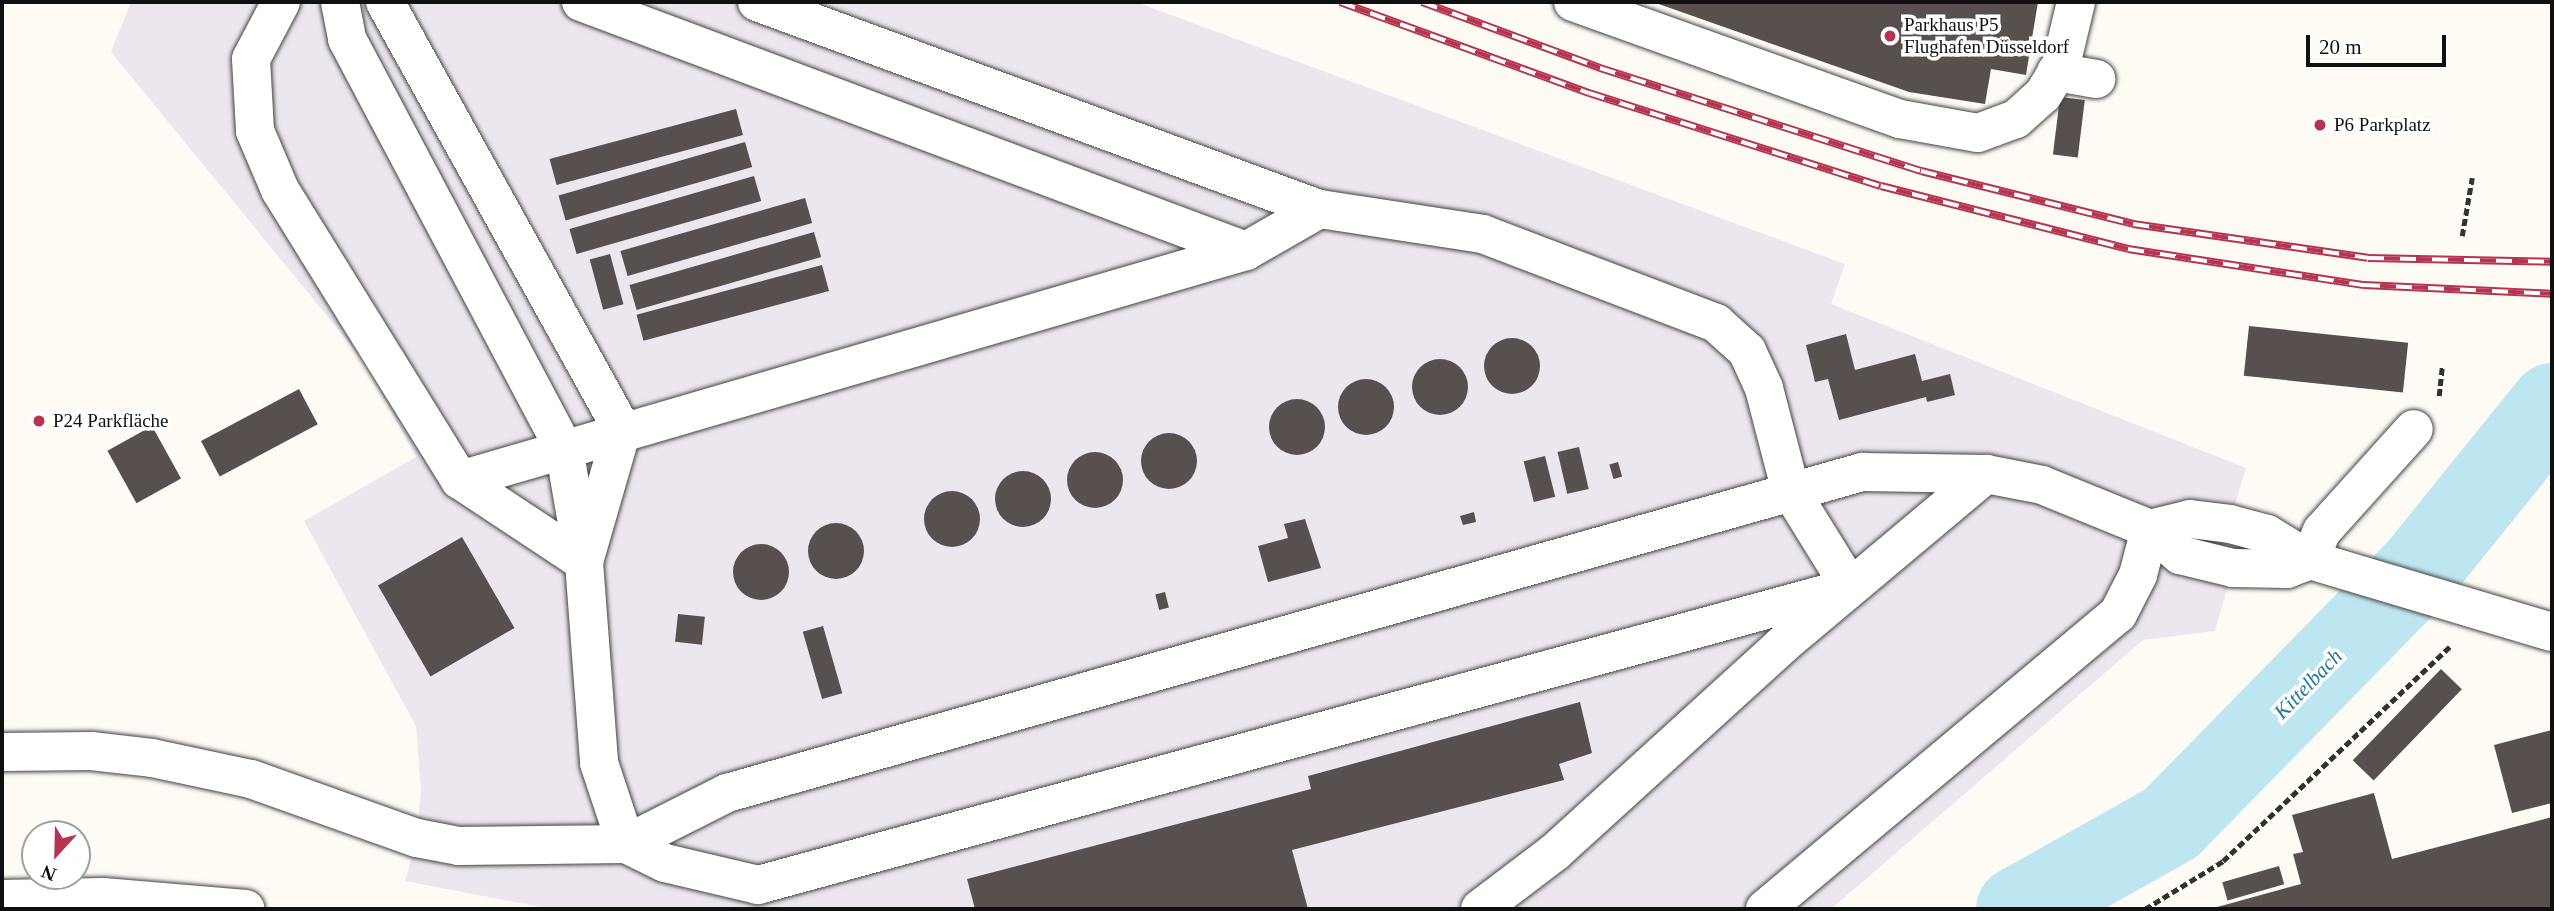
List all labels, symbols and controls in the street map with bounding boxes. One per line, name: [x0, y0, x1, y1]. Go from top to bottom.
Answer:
place label: Parkhaus P5 Flughafen Düsseldorf: [1904, 14, 2069, 58]
scale bar: [2309, 21, 2449, 65]
marker: Parkhaus P5 Flughafen Düsseldorf: [1882, 28, 1898, 44]
text: 20 m: [2319, 35, 2362, 59]
place label: P6 Parkplatz: [2334, 114, 2431, 136]
marker: P6 Parkplatz: [2312, 117, 2328, 133]
place label: P24 Parkfläche: [53, 410, 169, 432]
marker: P24 Parkfläche: [31, 413, 47, 429]
water label: Kittelbach: [2269, 644, 2347, 724]
north arrow: [21, 820, 91, 890]
text: N: [38, 861, 59, 885]

